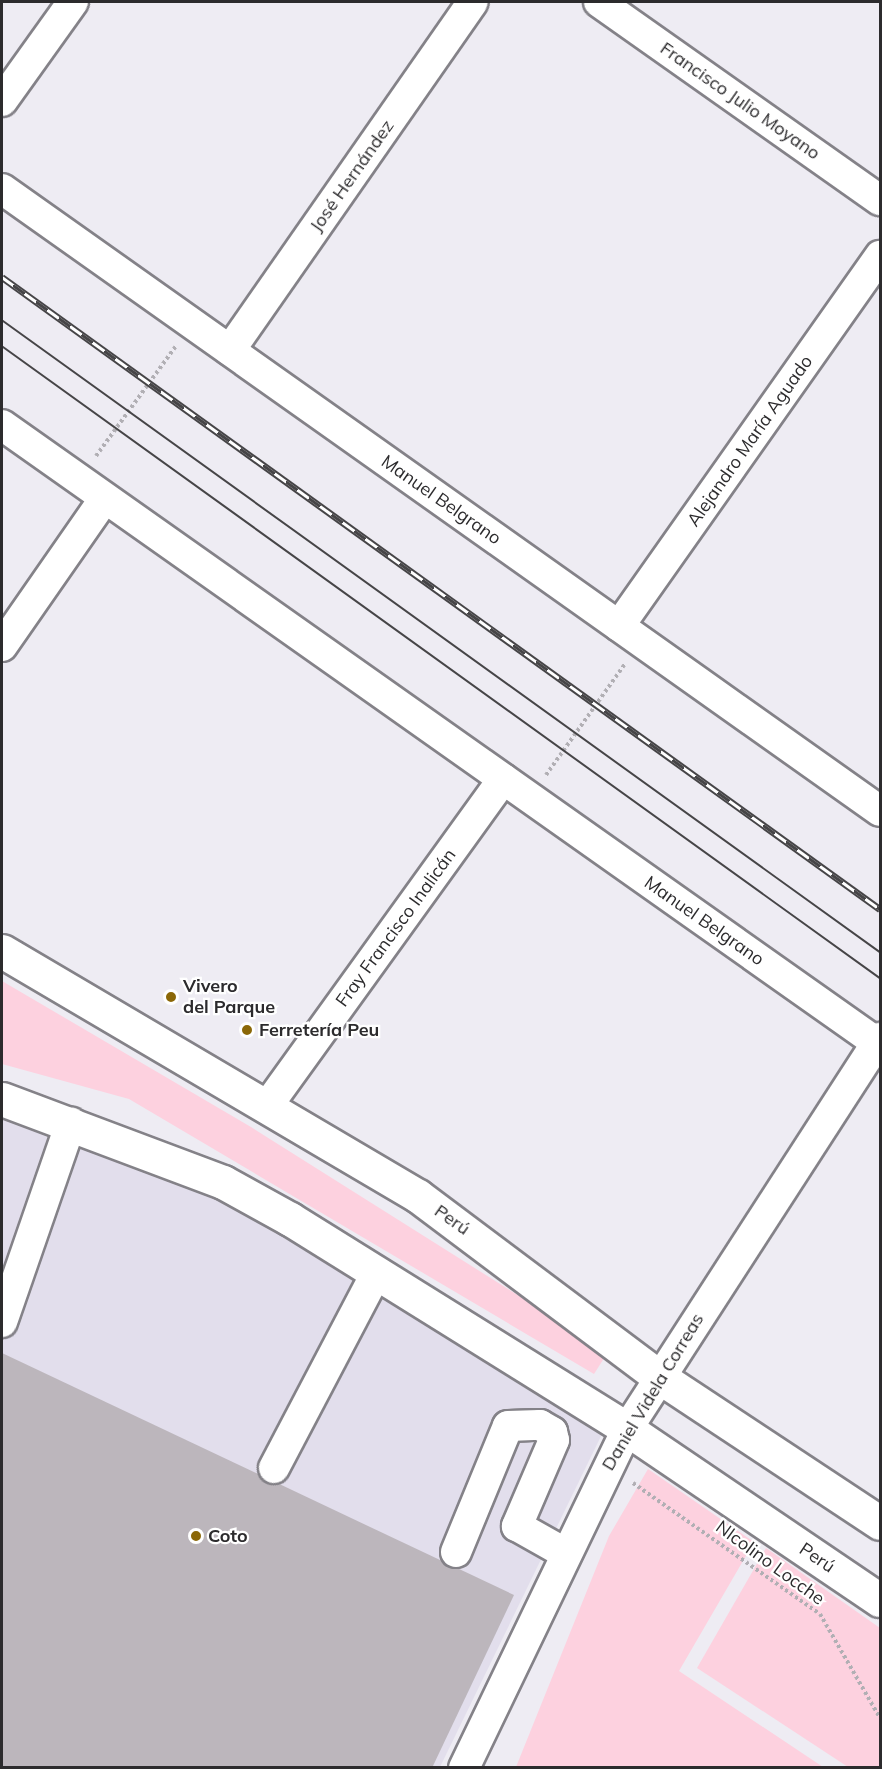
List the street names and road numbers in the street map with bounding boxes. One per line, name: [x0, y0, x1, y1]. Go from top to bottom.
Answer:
street label: Francisco Julio Moyano: [656, 38, 824, 164]
street label: José Hernández: [305, 116, 399, 236]
street label: Alejandro María Aguado: [683, 351, 817, 531]
street label: Manuel Belgrano: [377, 451, 505, 549]
street label: Fray Francisco Inalicán: [332, 845, 460, 1011]
street label: Manuel Belgrano: [640, 872, 768, 970]
street label: Perú: [430, 1200, 474, 1240]
street label: Daniel Videla Correas: [598, 1310, 708, 1474]
street label: NIcolino Locche: [711, 1516, 829, 1610]
street label: Perú: [795, 1538, 839, 1578]

